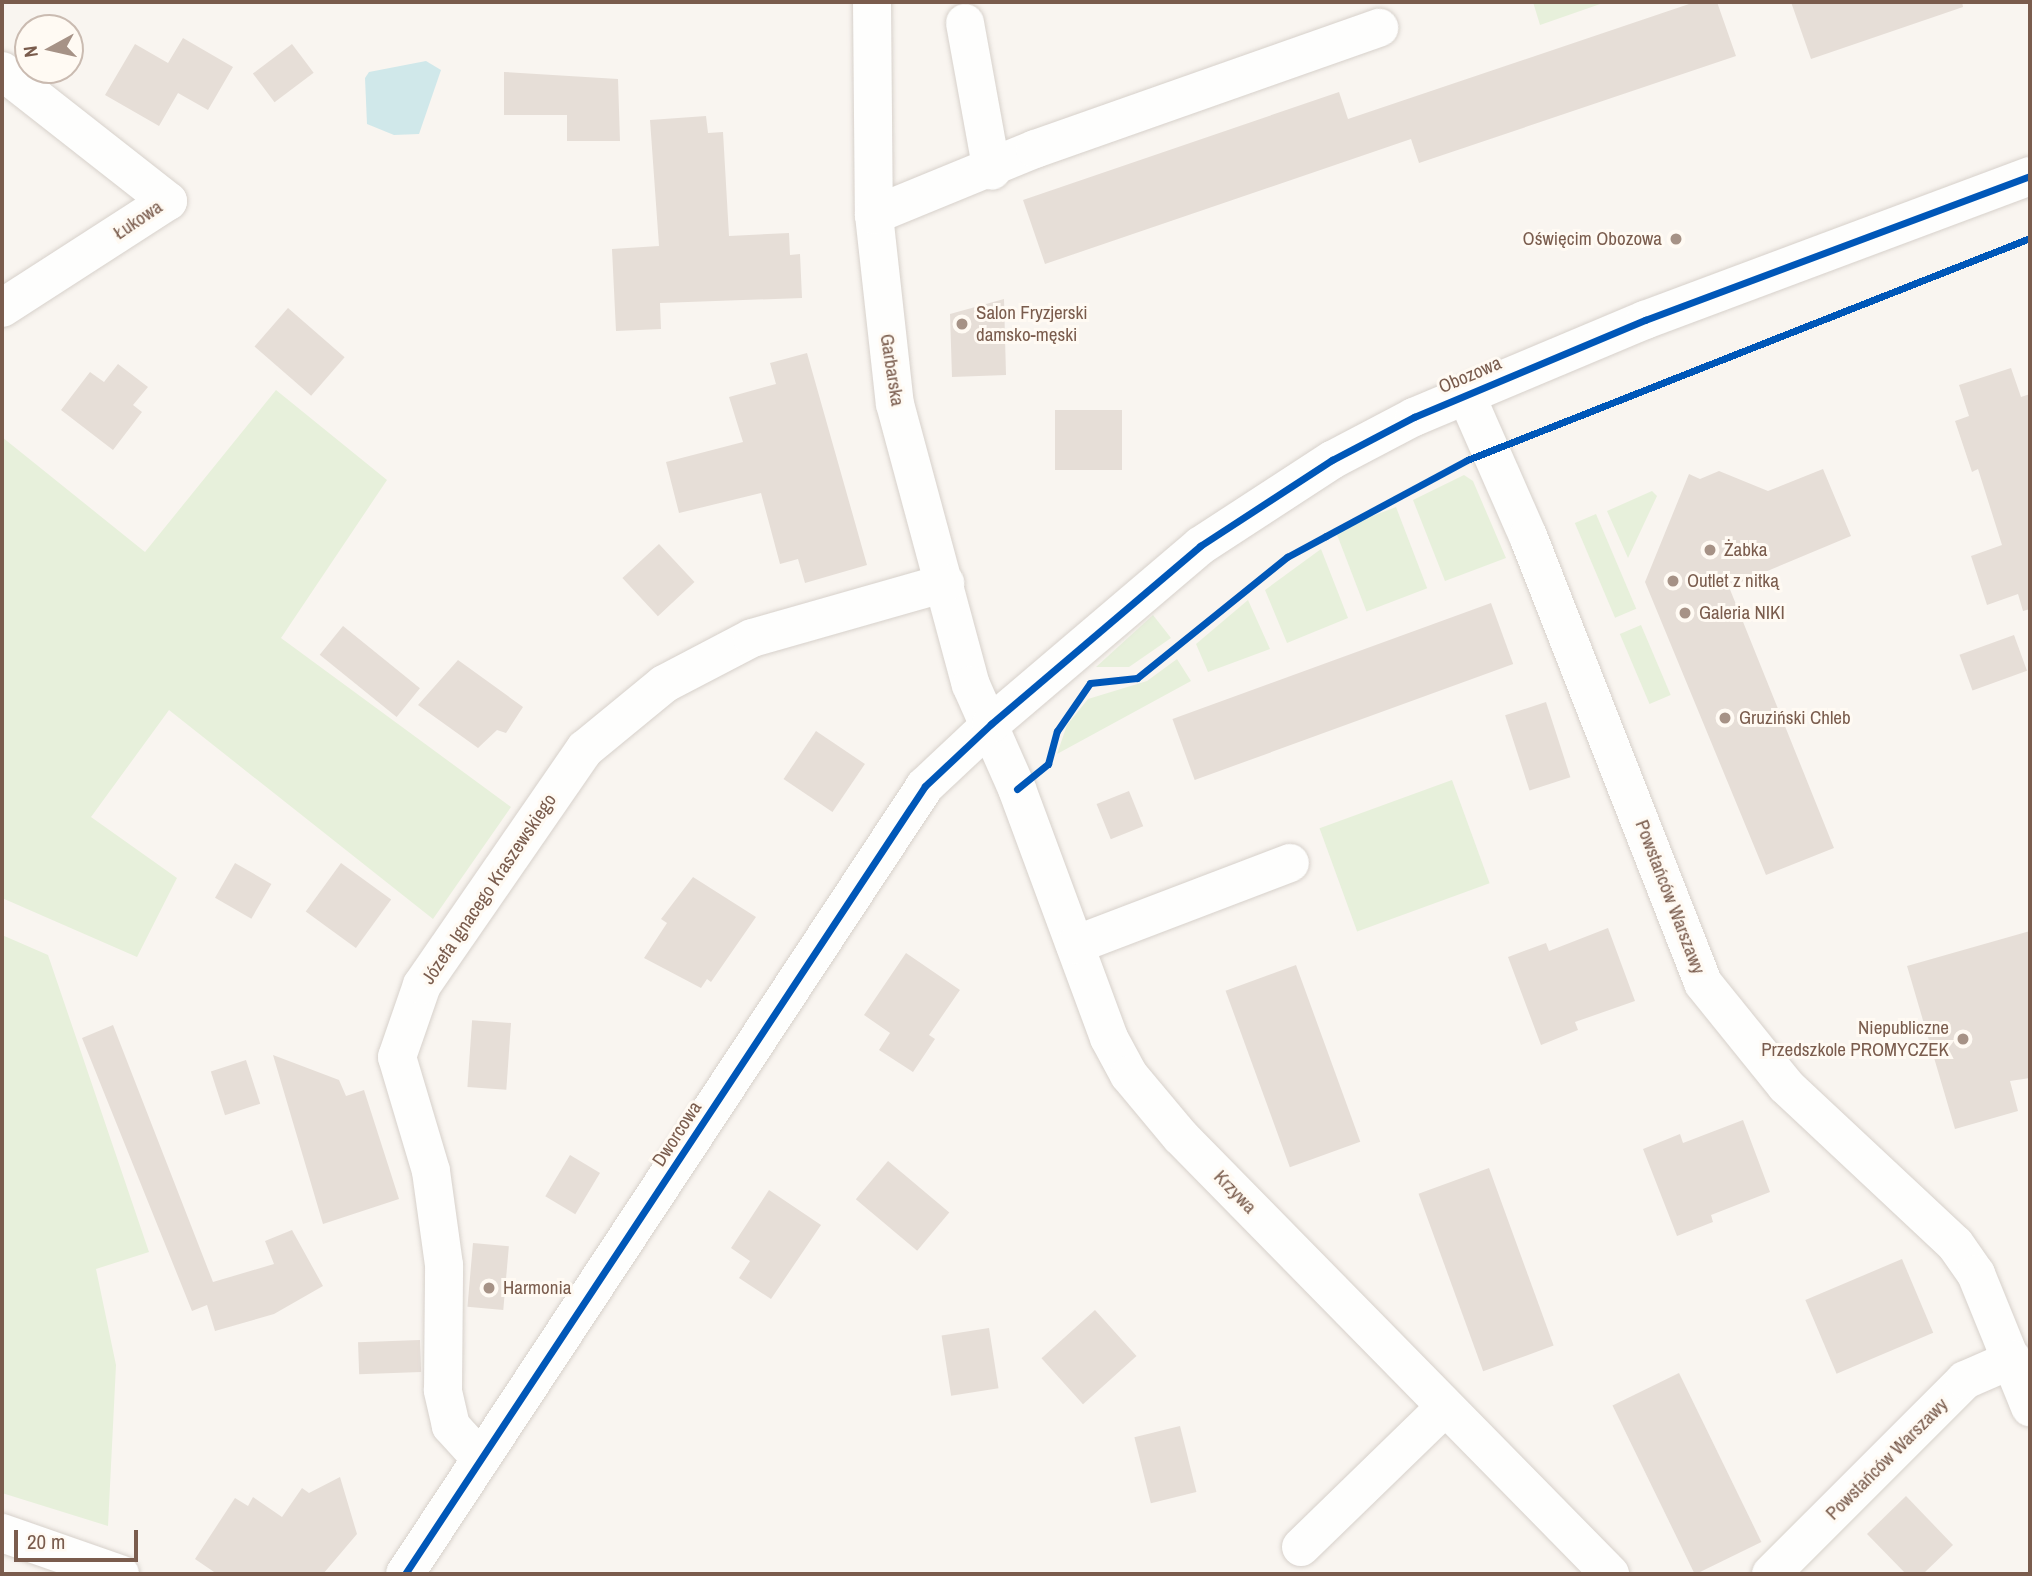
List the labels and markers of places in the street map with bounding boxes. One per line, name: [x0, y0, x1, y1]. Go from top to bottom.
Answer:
place label: Oświęcim Obozowa: [1523, 228, 1662, 250]
marker: Oświęcim Obozowa: [1668, 231, 1684, 247]
place label: Salon Fryzjerski damsko-męski: [976, 302, 1088, 346]
marker: Salon Fryzjerski damsko-męski: [954, 316, 970, 332]
place label: Żabka: [1724, 539, 1767, 561]
marker: Żabka: [1702, 542, 1718, 558]
place label: Outlet z nitką: [1687, 570, 1779, 592]
marker: Outlet z nitką: [1665, 573, 1681, 589]
place label: Galeria NIKI: [1699, 602, 1785, 624]
marker: Galeria NIKI: [1677, 605, 1693, 621]
place label: Gruziński Chleb: [1739, 707, 1851, 729]
marker: Gruziński Chleb: [1717, 710, 1733, 726]
place label: Niepubliczne Przedszkole PROMYCZEK: [1761, 1017, 1949, 1061]
marker: Niepubliczne Przedszkole PROMYCZEK: [1955, 1031, 1971, 1047]
place label: Harmonia: [503, 1277, 571, 1299]
marker: Harmonia: [481, 1280, 497, 1296]

